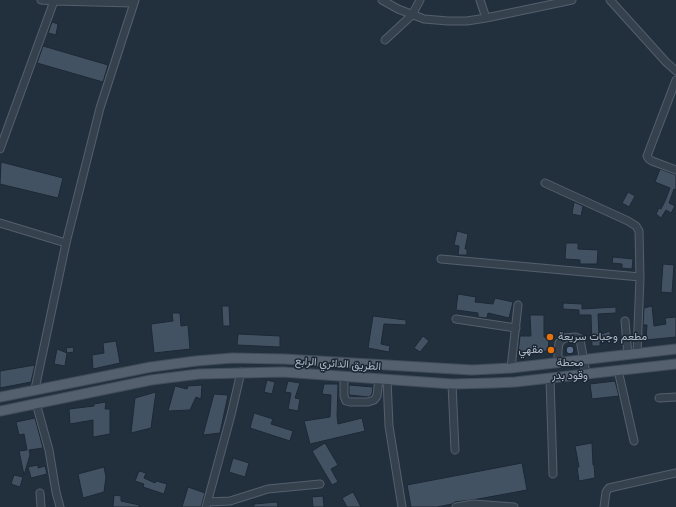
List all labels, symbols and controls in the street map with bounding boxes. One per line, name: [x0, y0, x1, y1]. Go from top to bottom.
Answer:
place label: مطعم وجبات سريعة: [558, 330, 647, 344]
marker: مطعم وجبات سريعة: [545, 332, 555, 342]
place label: مقهي: [519, 343, 543, 357]
marker: مقهي: [546, 345, 556, 355]
marker: محطة وقود بدر: [565, 345, 575, 355]
street label: الطريق الدائري الرابع: [295, 354, 381, 374]
place label: محطة وقود بدر: [552, 356, 588, 382]

